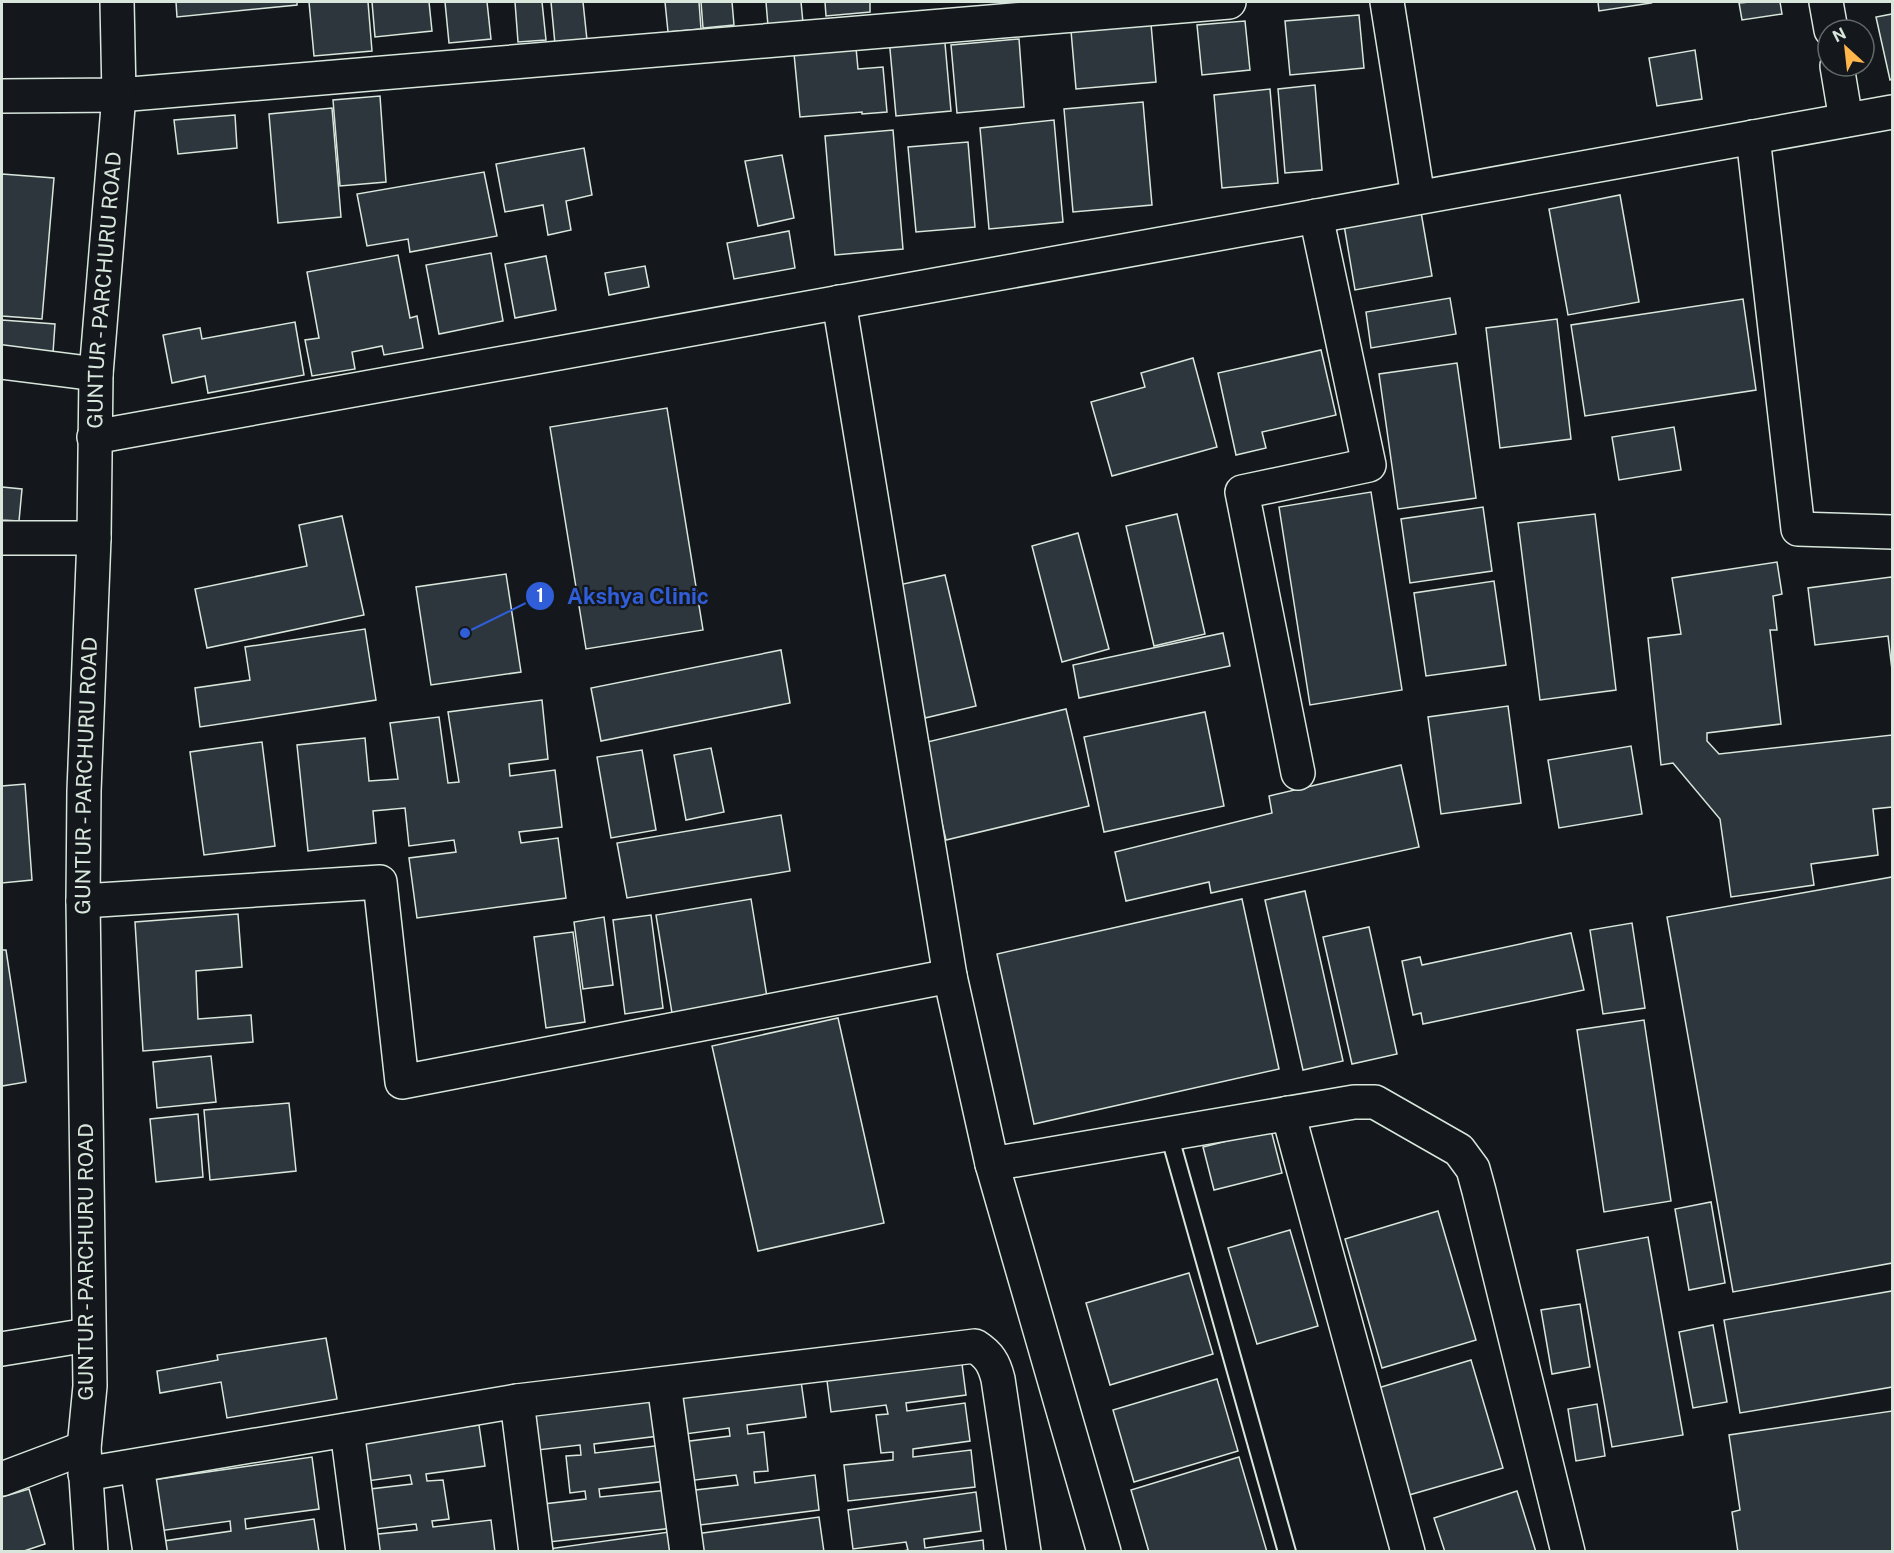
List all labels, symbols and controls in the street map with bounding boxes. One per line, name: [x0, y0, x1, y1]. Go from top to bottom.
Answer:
north arrow: [1816, 18, 1876, 78]
text: N: [1830, 24, 1849, 46]
street label: GUNTUR - PARCHURU ROAD: [82, 151, 126, 429]
callout: Akshya Clinic: [525, 576, 721, 616]
text: Akshya Clinic: [567, 583, 709, 609]
text: 1: [536, 585, 544, 606]
street label: GUNTUR - PARCHURU ROAD: [70, 636, 102, 915]
street label: GUNTUR - PARCHURU ROAD: [73, 1123, 98, 1401]

